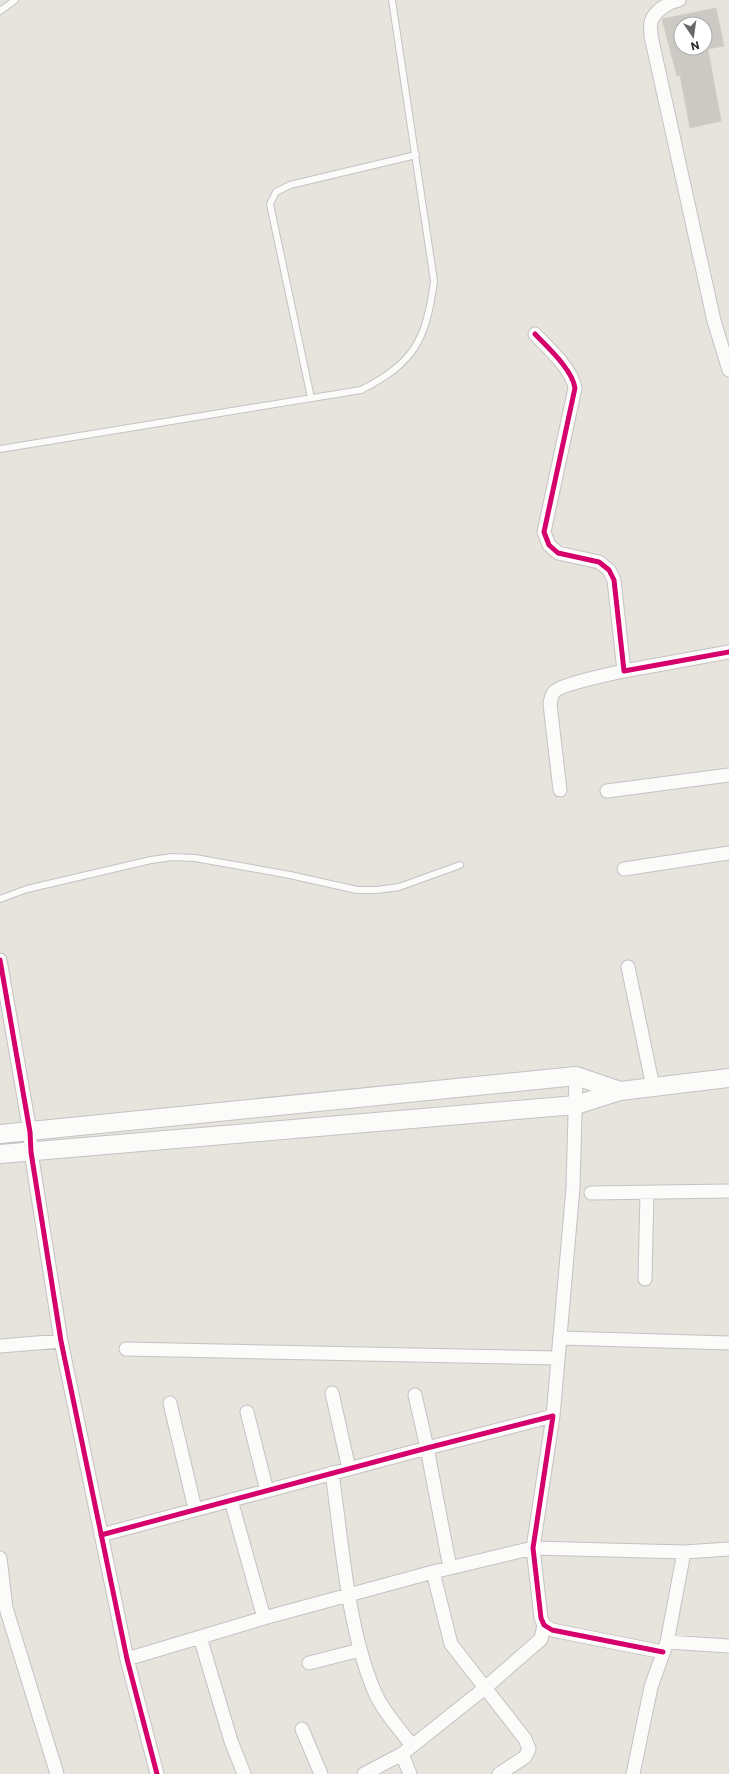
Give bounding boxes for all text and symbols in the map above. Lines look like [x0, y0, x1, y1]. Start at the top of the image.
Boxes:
north arrow [673, 16, 713, 56]
text: N [690, 39, 701, 53]

